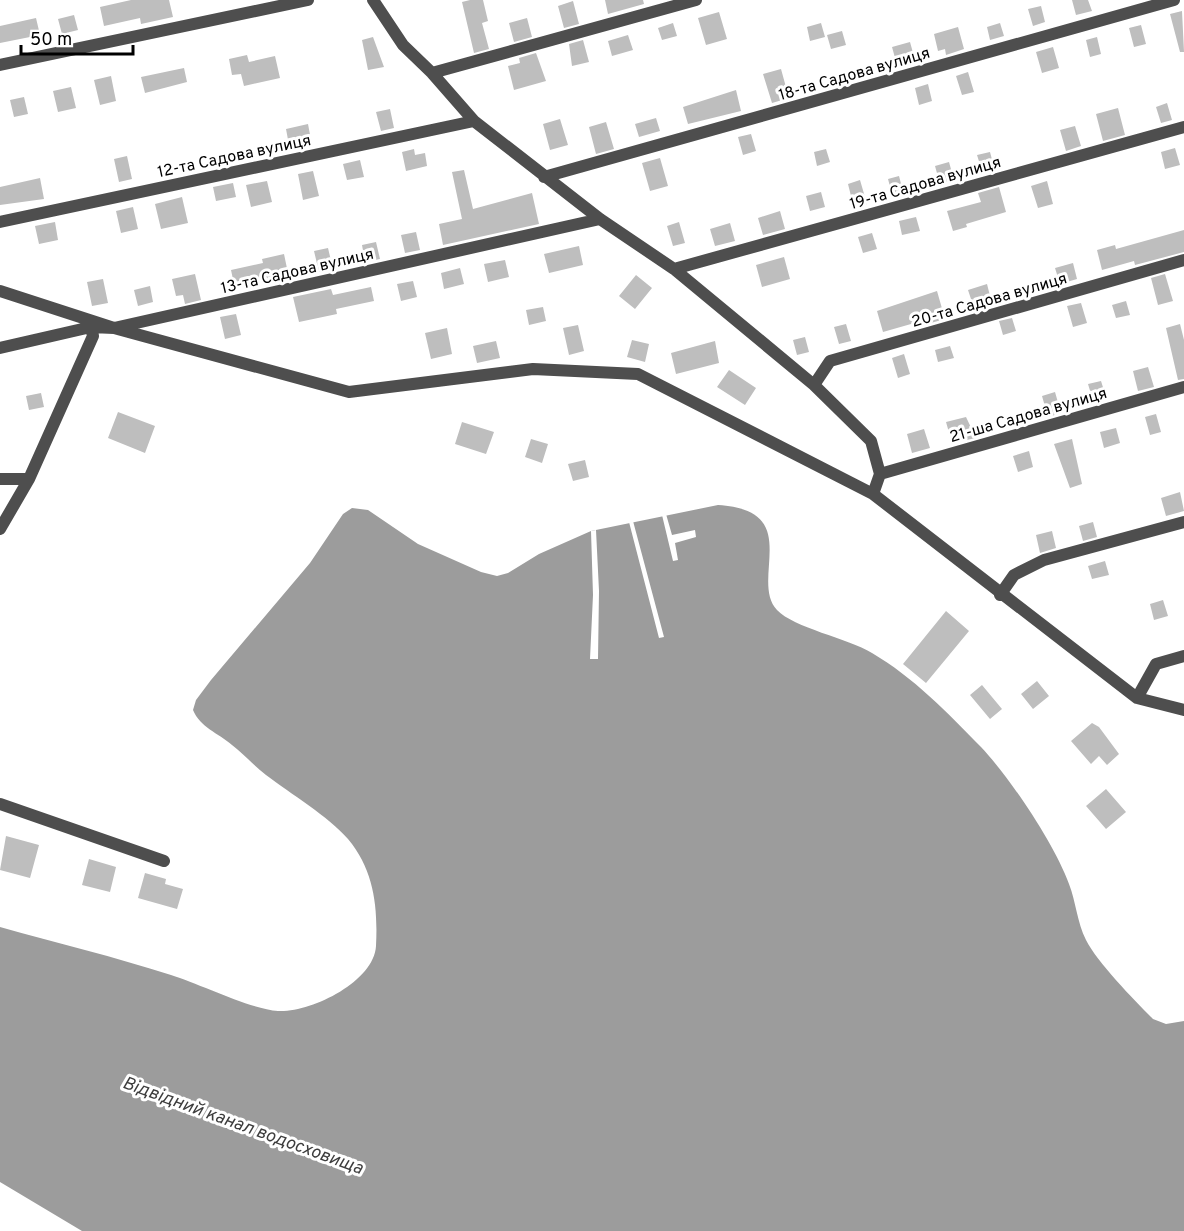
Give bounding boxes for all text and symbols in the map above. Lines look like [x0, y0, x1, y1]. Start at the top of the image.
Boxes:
scale bar [21, 18, 134, 56]
text: 50 m [30, 29, 72, 52]
street label: 18-та Садова вулиця [777, 44, 932, 106]
street label: 12-та Садова вулиця [156, 131, 313, 183]
street label: 19-та Садова вулиця [848, 153, 1003, 215]
street label: 13-та Садова вулиця [219, 245, 376, 299]
street label: 20-та Садова вулиця [910, 269, 1070, 333]
street label: 21-ша Садова вулиця [947, 384, 1110, 448]
water label: Відвідний канал водосховища [119, 1072, 367, 1181]

